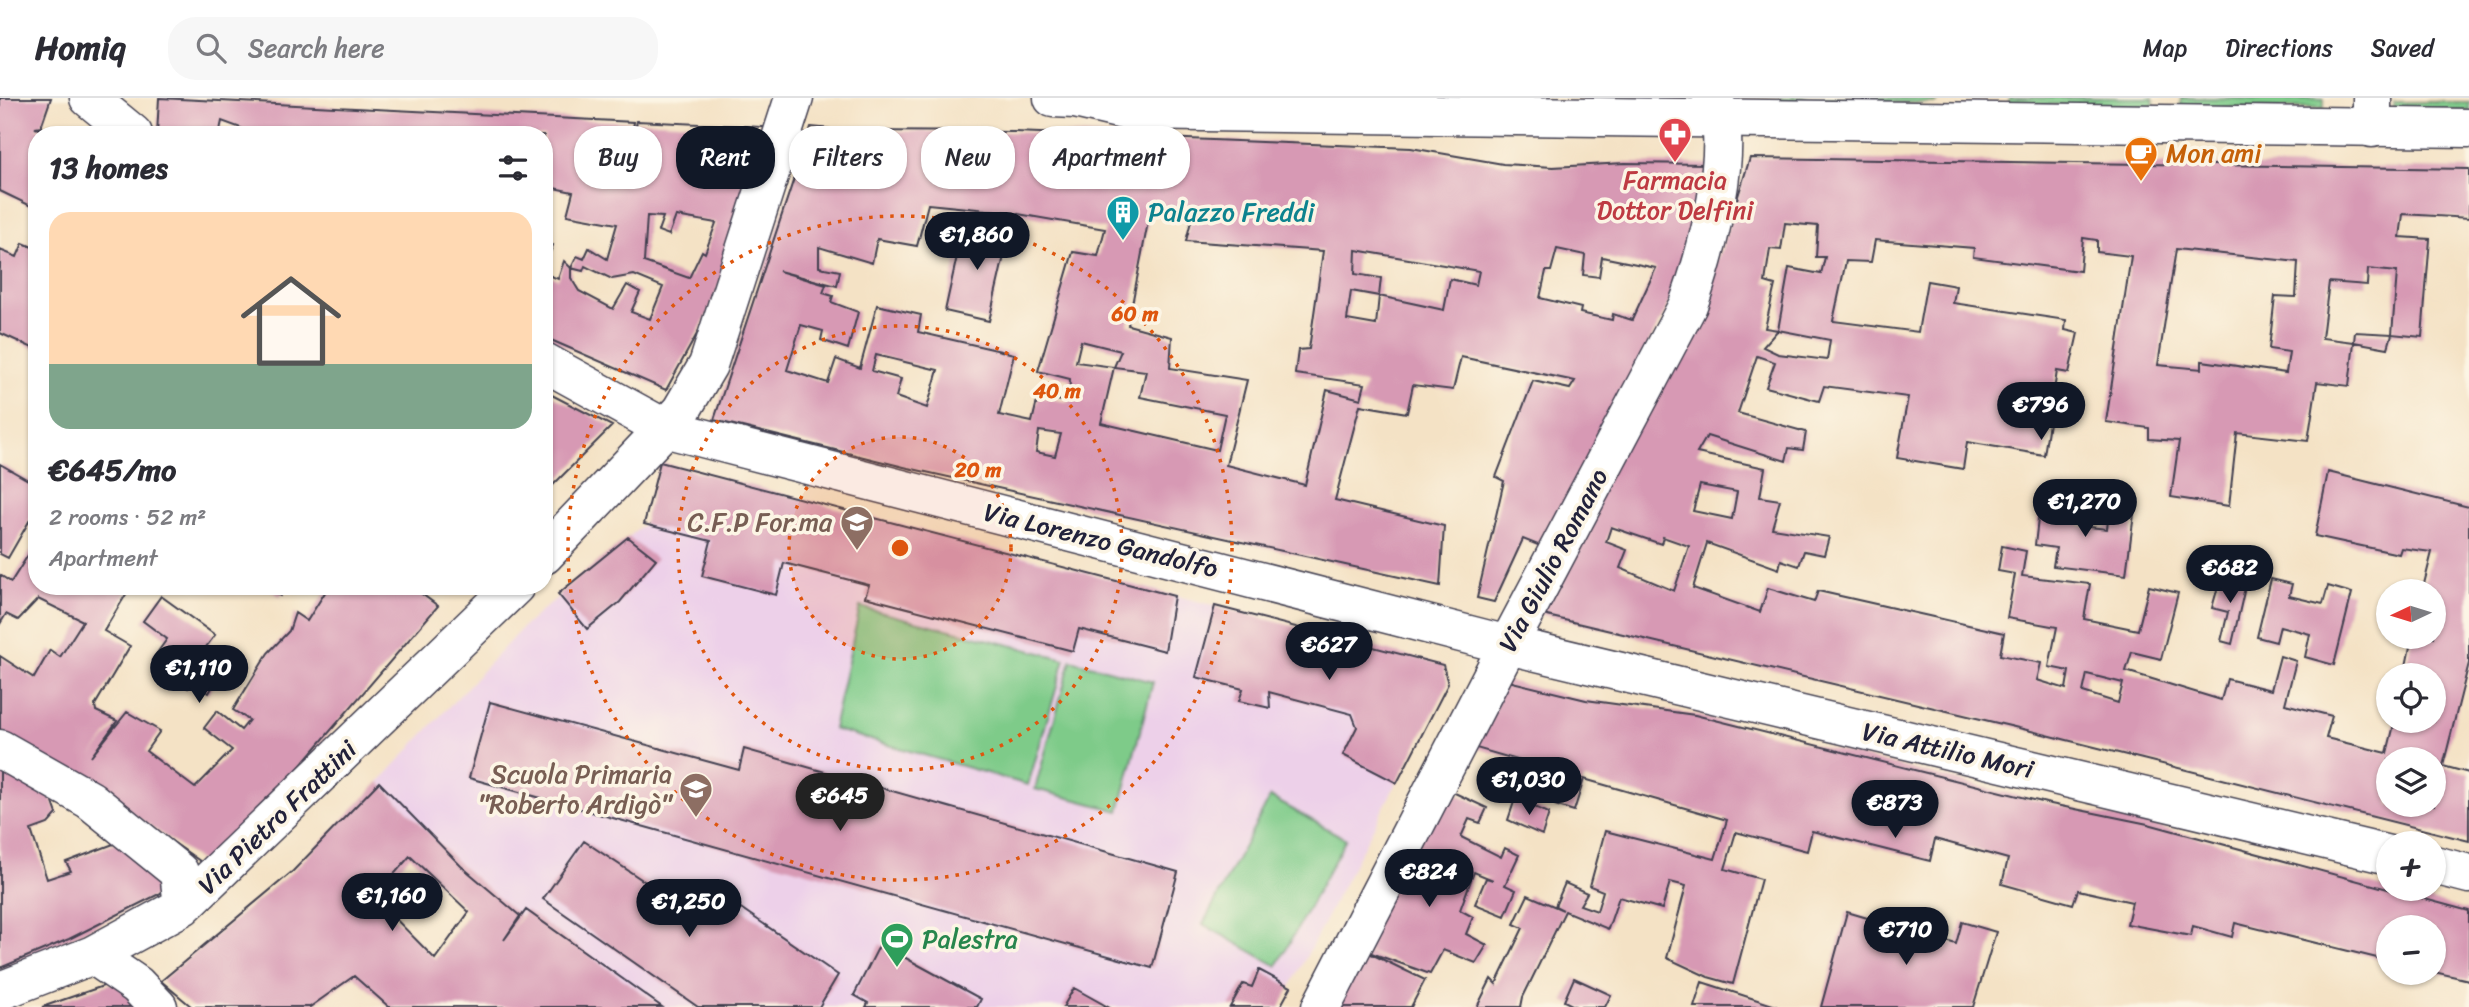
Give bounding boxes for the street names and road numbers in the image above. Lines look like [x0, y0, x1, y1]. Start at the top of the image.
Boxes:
street label: Via Giulio Romano [1485, 459, 1621, 660]
street label: Via Lorenzo Gandolfo [979, 489, 1223, 591]
street label: Via Attilio Mori [1858, 708, 2039, 792]
street label: Via Pietro Frattini [186, 728, 368, 906]

